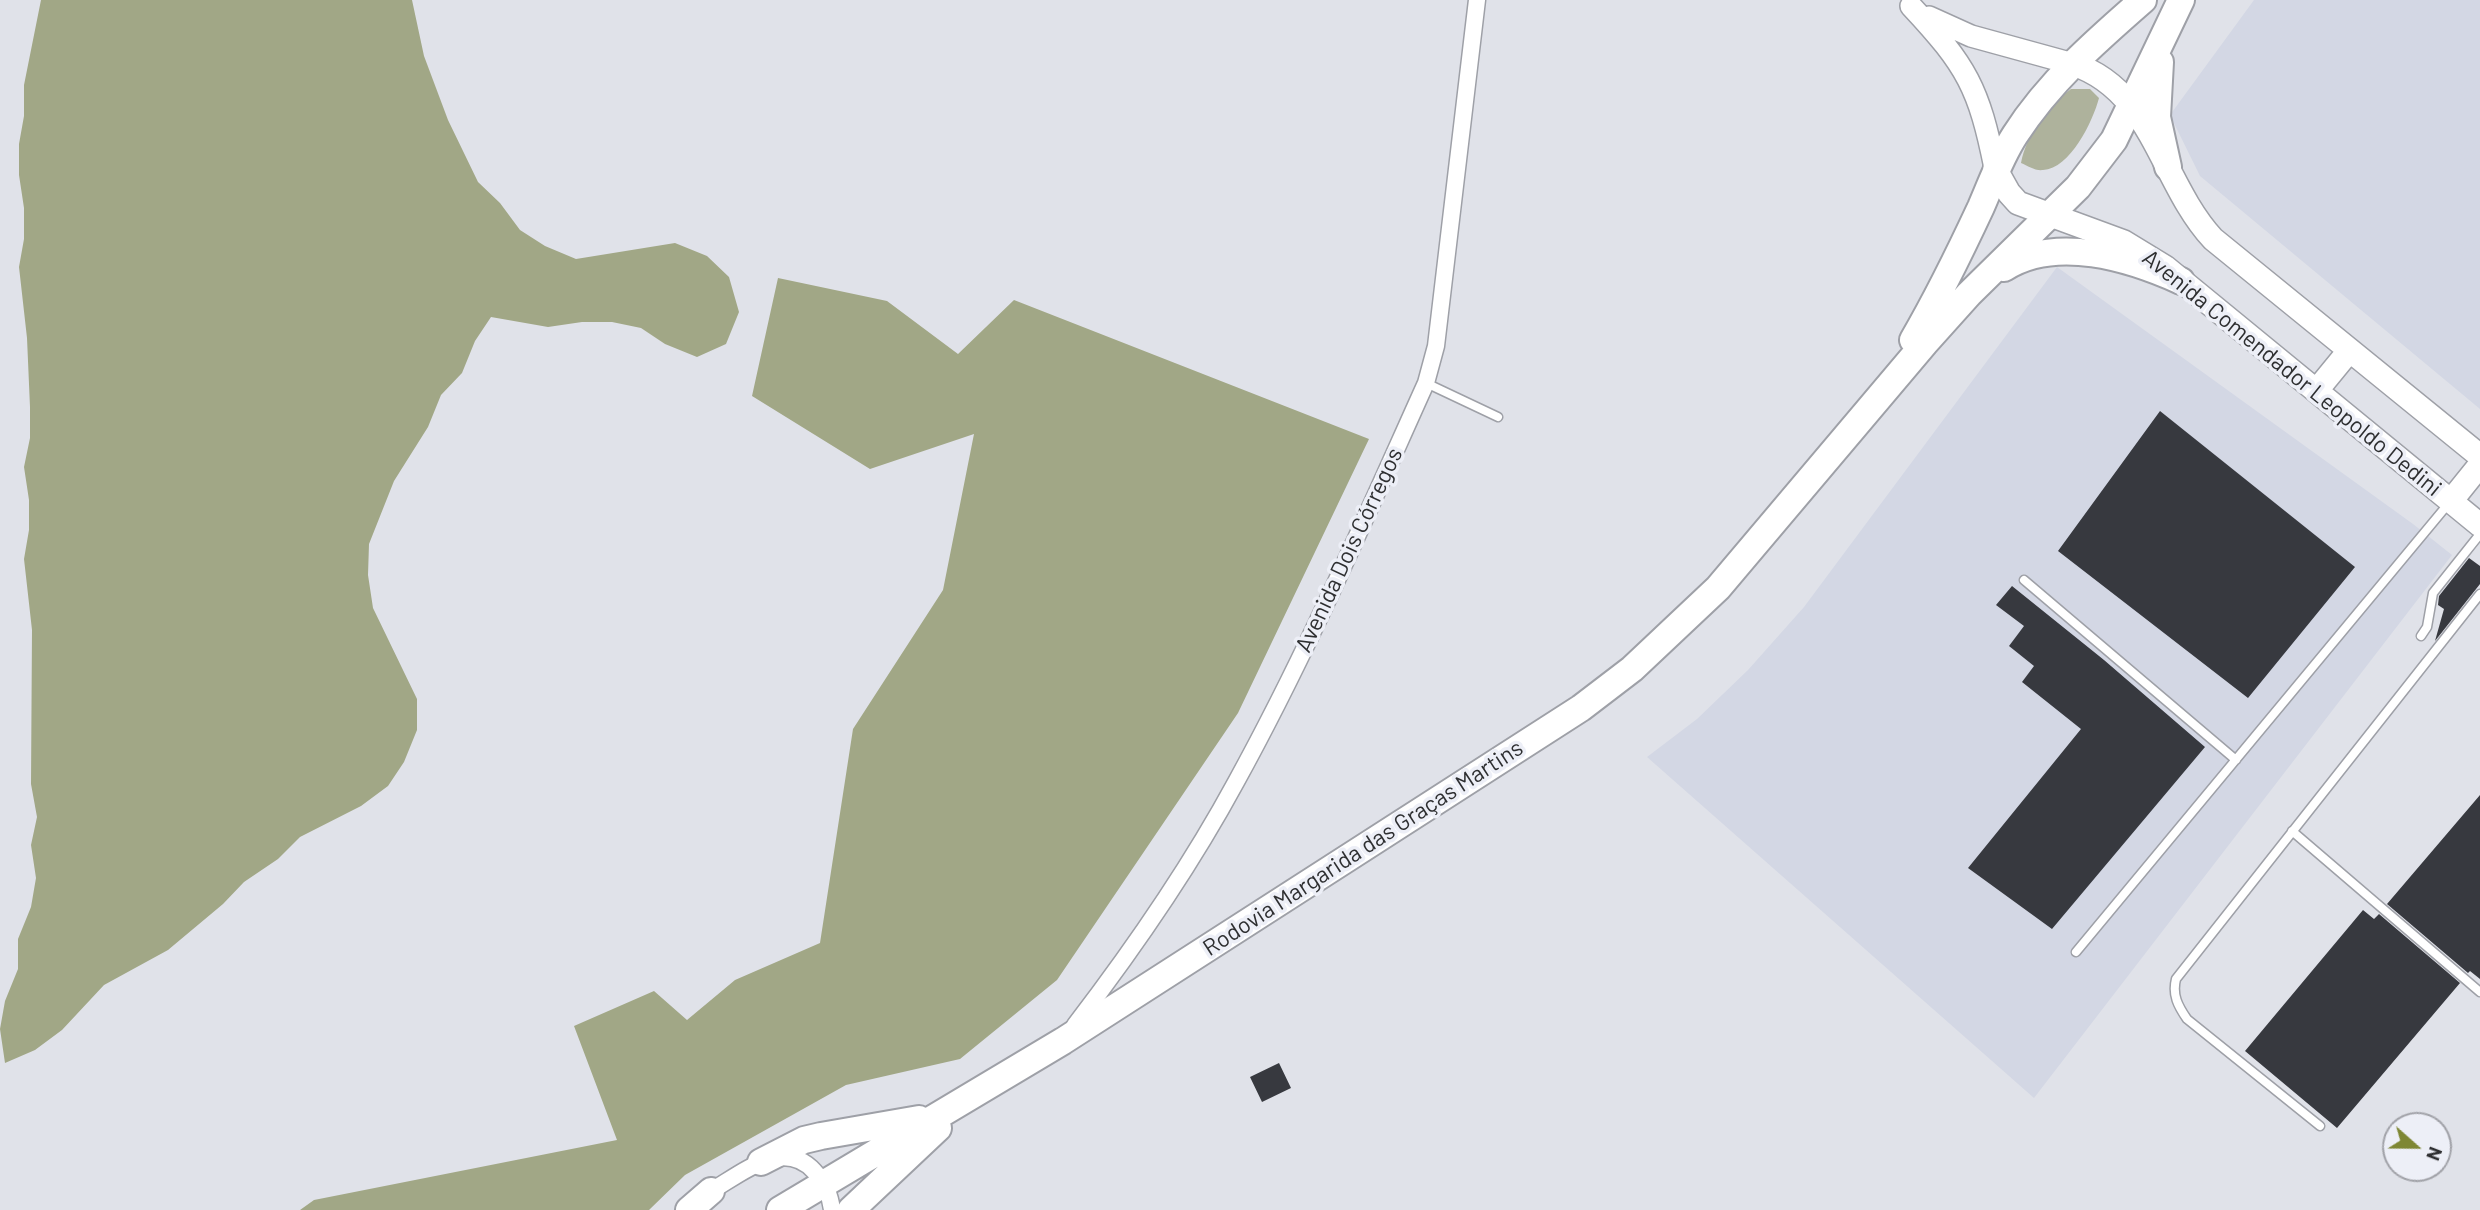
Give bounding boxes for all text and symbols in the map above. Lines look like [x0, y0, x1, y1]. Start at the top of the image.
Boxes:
street label: Avenida Comendador Leopoldo Dedini [2137, 244, 2447, 502]
street label: Avenida Dois Córregos [1289, 443, 1409, 657]
street label: Rodovia Margarida das Graças Martins [1198, 734, 1528, 962]
north arrow [2382, 1112, 2452, 1182]
text: N [2422, 1144, 2448, 1164]

